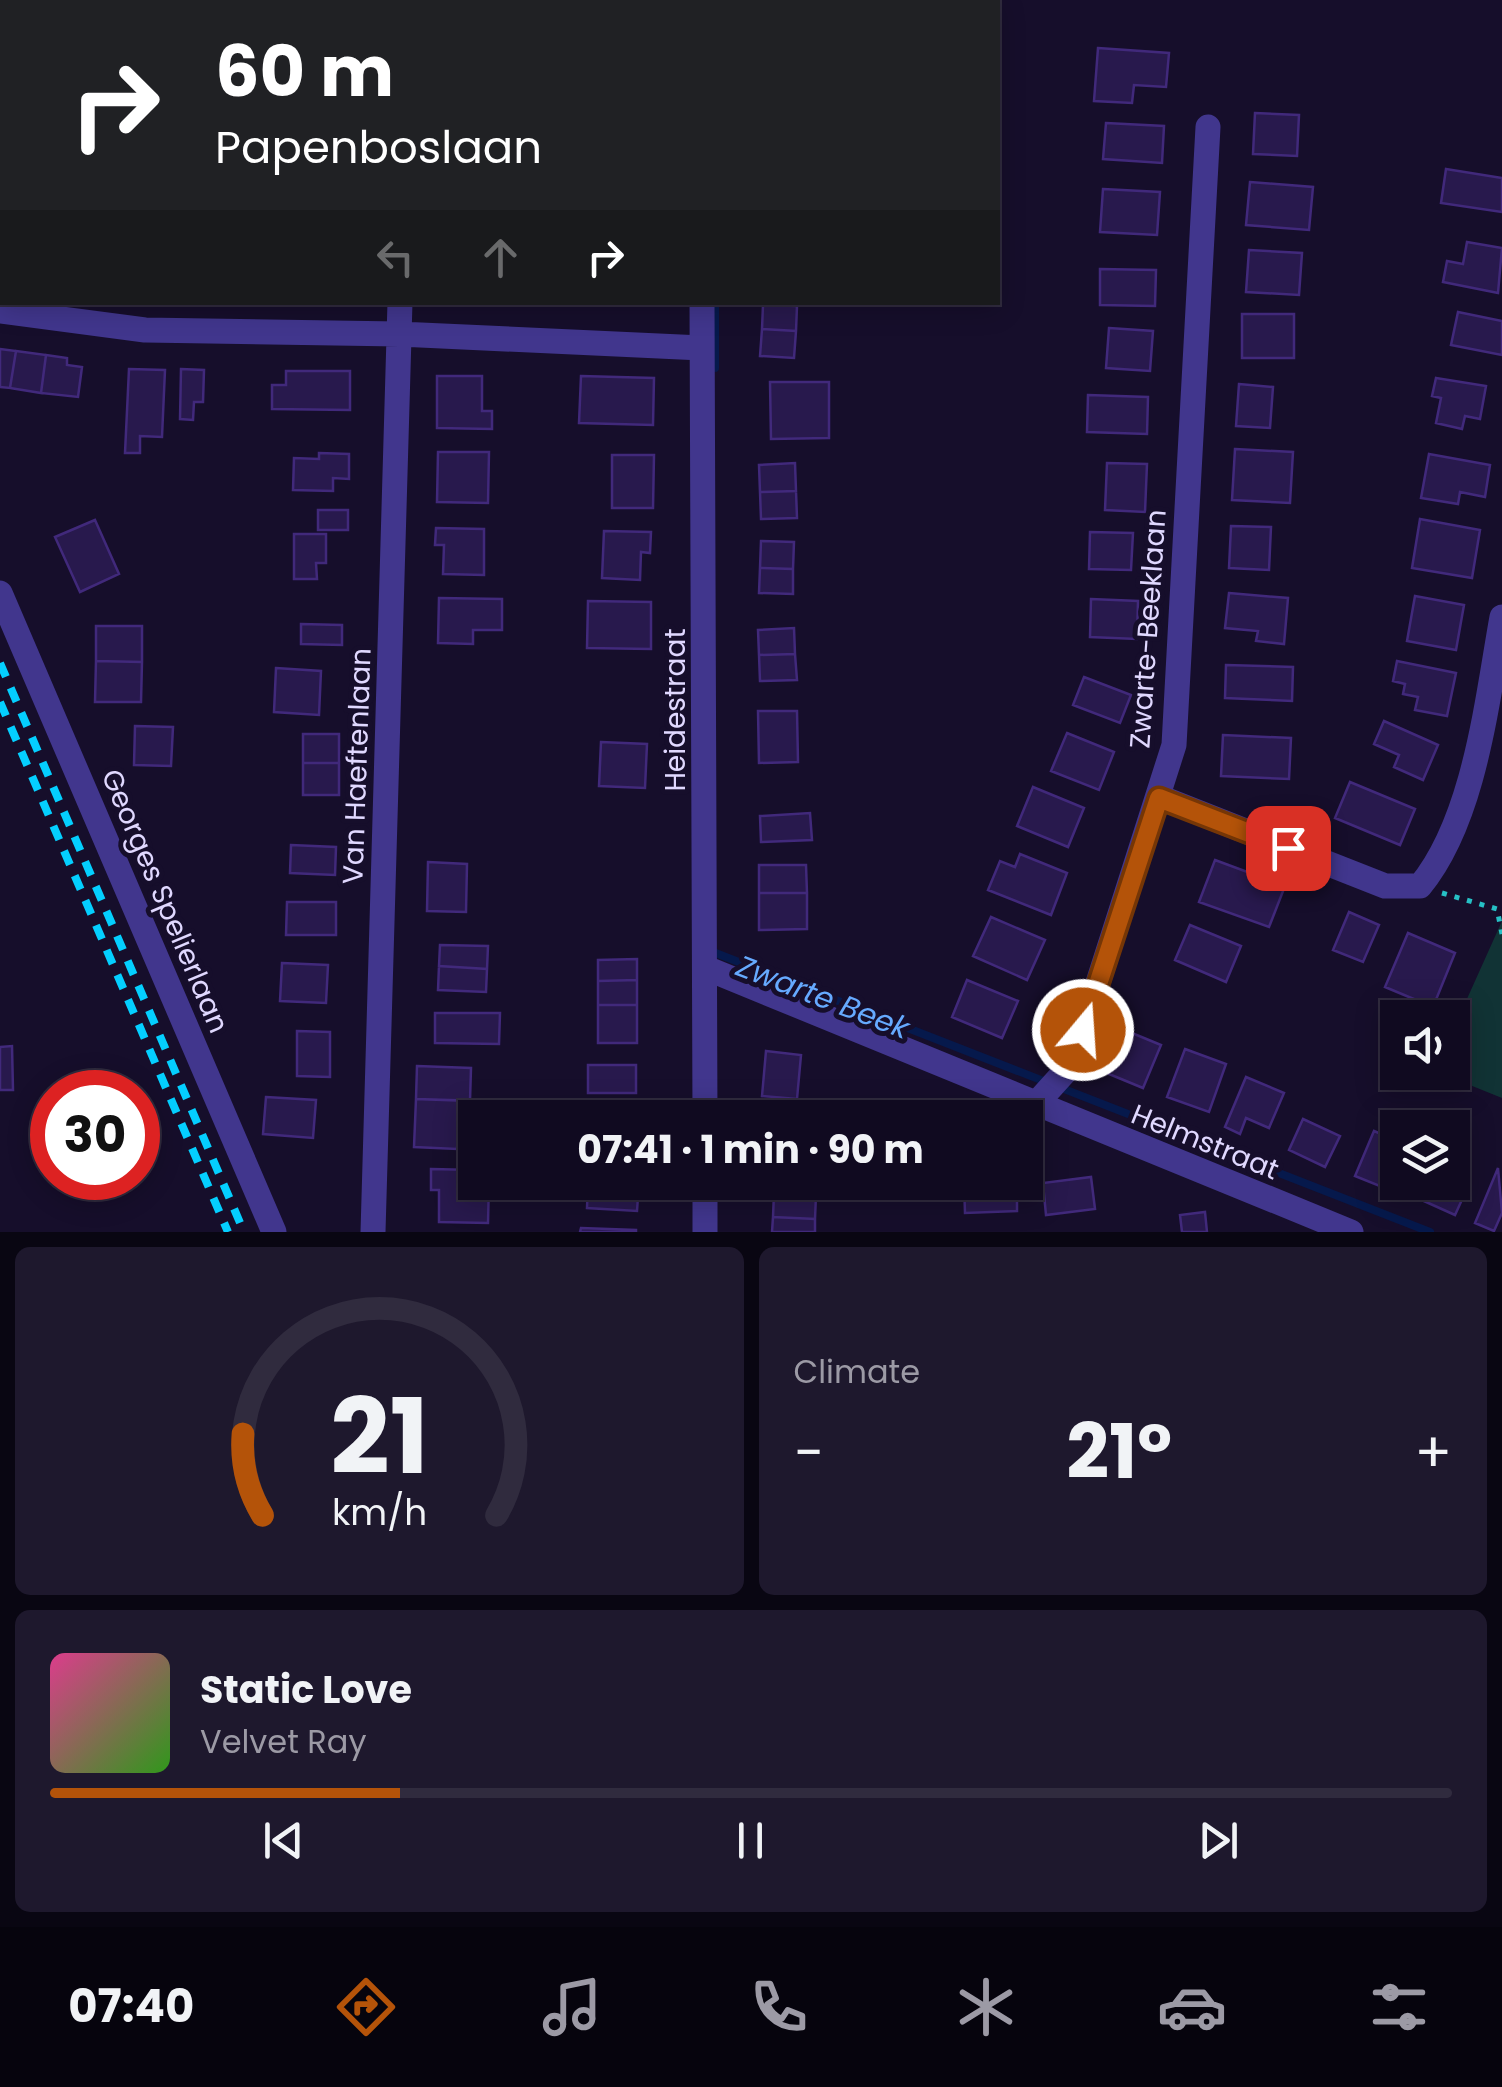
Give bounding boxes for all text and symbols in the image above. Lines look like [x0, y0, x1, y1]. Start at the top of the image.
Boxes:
text: 60 m [215, 22, 394, 121]
icon: right [50, 40, 180, 170]
text: Papenboslaan [215, 116, 542, 179]
icon: left [368, 230, 423, 285]
icon: ahead [473, 230, 528, 285]
icon: right [578, 230, 633, 285]
street label: Zwarte-Beeklaan [1120, 508, 1176, 750]
street label: Heidestraat [656, 628, 695, 792]
street label: Van Haeftenlaan [333, 647, 381, 885]
street label: Georges Spelierlaan [92, 763, 238, 1039]
pin [1246, 806, 1331, 891]
icon: arrive [1261, 821, 1316, 876]
water label: Zwarte Beek [729, 944, 917, 1050]
position arrow [1031, 978, 1135, 1082]
map controls [1380, 1000, 1470, 1200]
button: sound [1380, 1000, 1470, 1090]
speed limit sign: 30 [30, 1070, 160, 1200]
street label: Helmstraat [1125, 1095, 1285, 1189]
button: layers [1380, 1110, 1470, 1200]
text: 07:41 · 1 min · 90 m [577, 1123, 924, 1176]
text: Climate [794, 1349, 920, 1394]
text: 21 [330, 1364, 429, 1509]
text: 21° [1066, 1399, 1172, 1504]
text: − [794, 1414, 824, 1491]
text: + [1414, 1414, 1452, 1491]
text: km/h [332, 1487, 427, 1538]
text: Static Love [200, 1663, 412, 1716]
text: Velvet Ray [200, 1719, 366, 1764]
icon: previous [256, 1813, 311, 1868]
icon: pause [723, 1813, 778, 1868]
icon: next [1191, 1813, 1246, 1868]
icon: directions [331, 1972, 401, 2042]
icon: music [537, 1972, 607, 2042]
icon: phone [744, 1972, 814, 2042]
icon: climate [951, 1972, 1021, 2042]
icon: car [1157, 1972, 1227, 2042]
icon: filters [1364, 1972, 1434, 2042]
text: 07:40 [68, 1975, 194, 2038]

